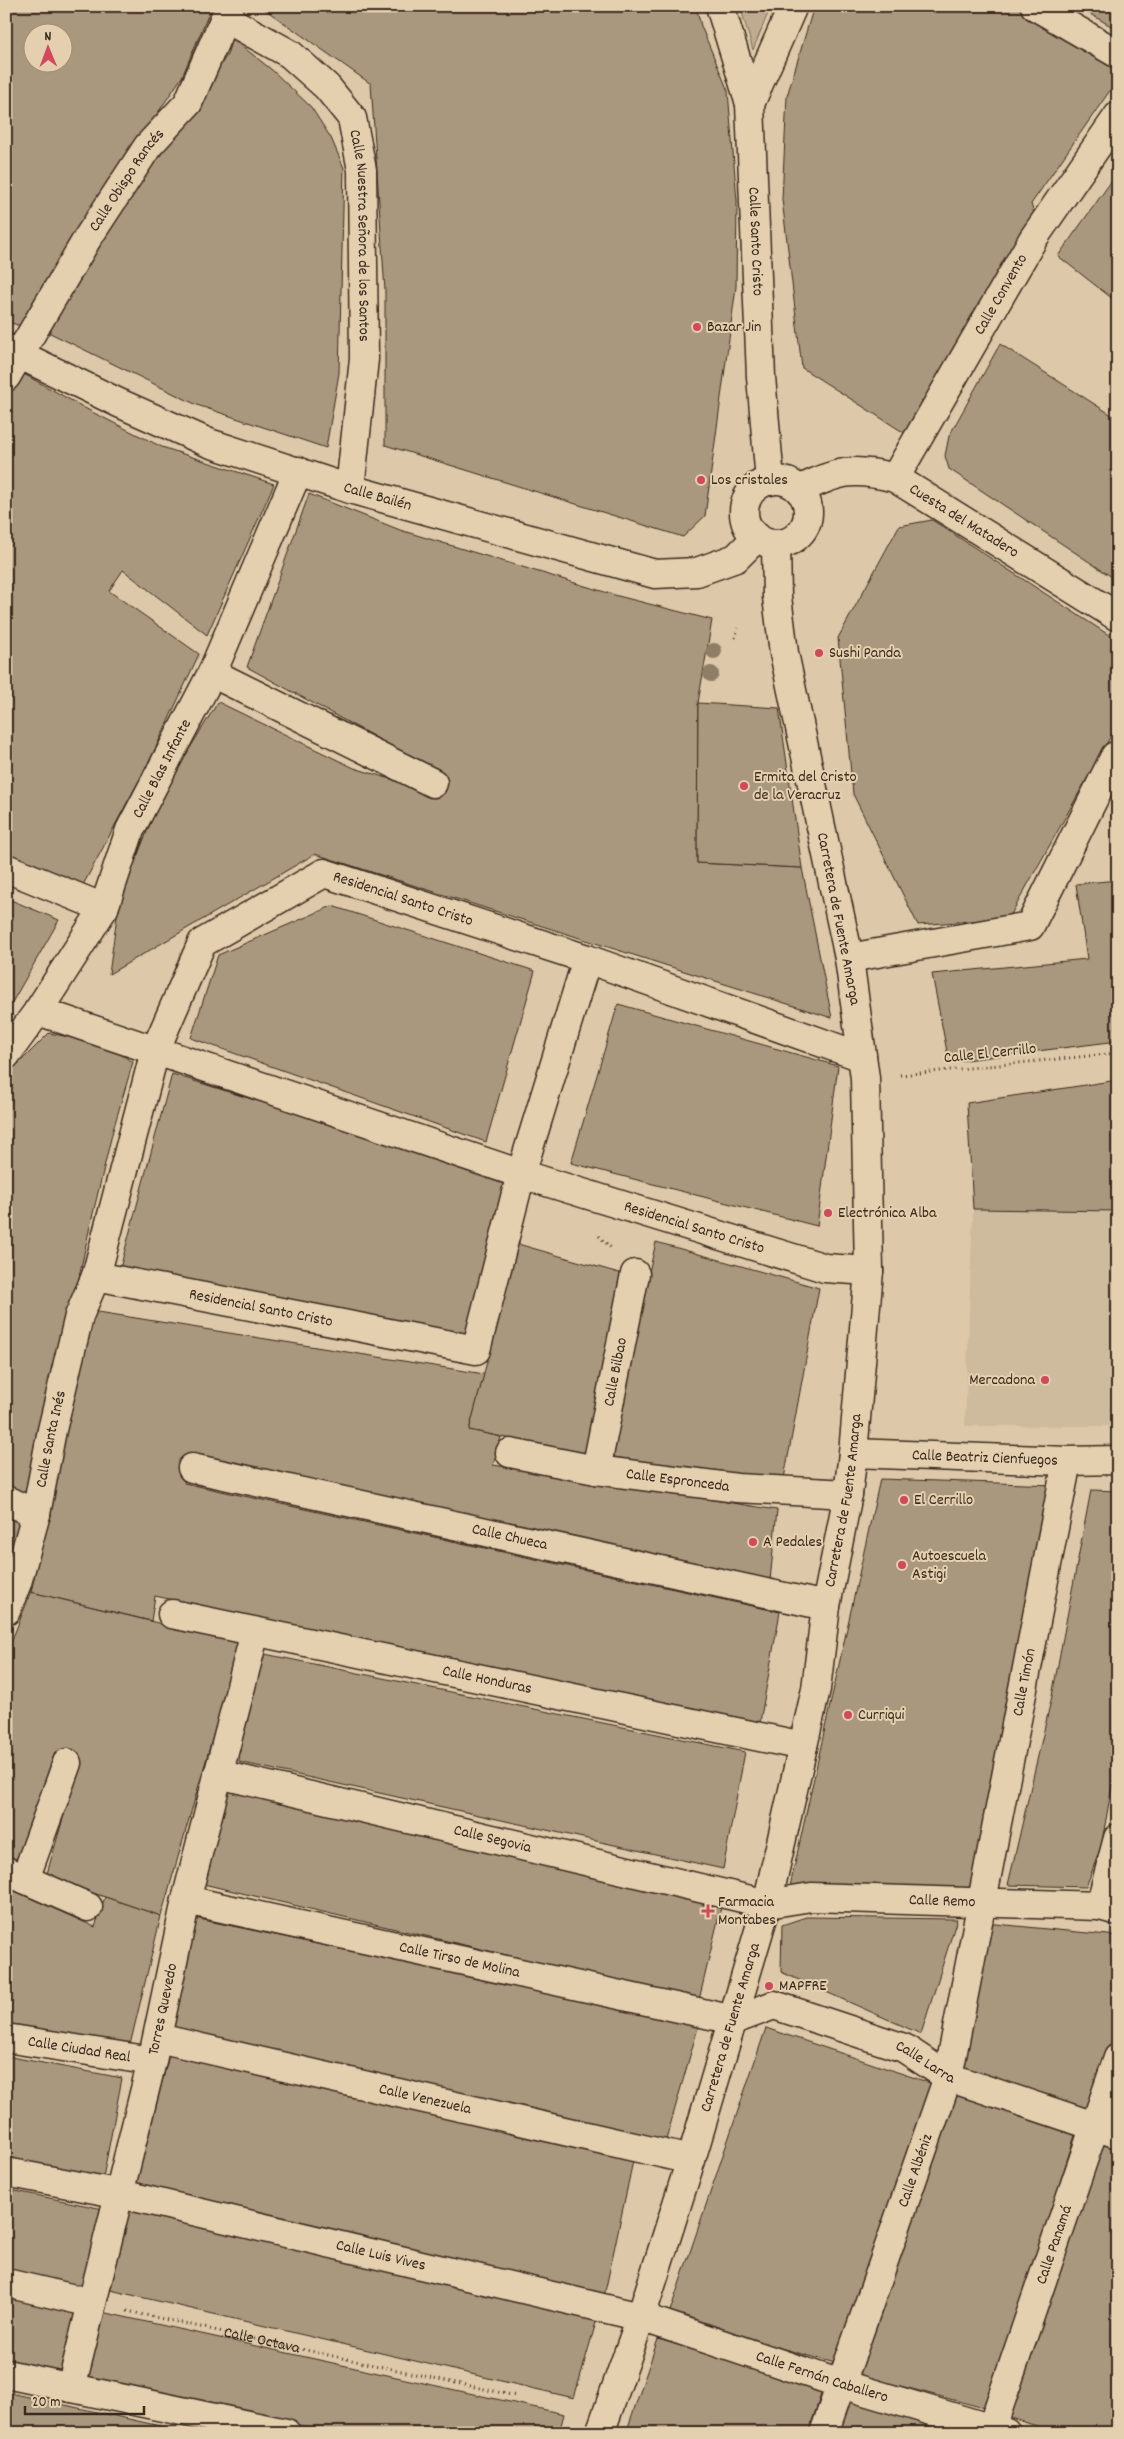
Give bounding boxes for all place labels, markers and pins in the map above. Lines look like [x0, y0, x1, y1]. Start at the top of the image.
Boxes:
place label: Bazar Jin [707, 316, 761, 339]
marker: Bazar Jin [691, 321, 703, 333]
place label: Los cristales [711, 469, 788, 492]
marker: Los cristales [695, 474, 707, 486]
place label: Sushi Panda [829, 642, 901, 665]
marker: Sushi Panda [813, 647, 825, 659]
place label: Ermita del Cristo de la Veracruz [754, 766, 857, 807]
marker: Ermita del Cristo de la Veracruz [738, 780, 750, 792]
place label: Electrónica Alba [838, 1202, 937, 1225]
marker: Electrónica Alba [822, 1207, 834, 1219]
place label: Mercadona [969, 1369, 1035, 1392]
marker: Mercadona [1039, 1374, 1051, 1386]
place label: El Cerrillo [914, 1489, 973, 1512]
marker: El Cerrillo [898, 1494, 910, 1506]
place label: A Pedales [763, 1531, 823, 1554]
marker: A Pedales [747, 1536, 759, 1548]
place label: Autoescuela Astigi [912, 1545, 987, 1586]
marker: Autoescuela Astigi [896, 1559, 908, 1571]
place label: Curriqui [858, 1704, 905, 1727]
marker: Curriqui [842, 1709, 854, 1721]
place label: Farmacia Montabes [718, 1891, 776, 1932]
marker: Farmacia Montabes [702, 1905, 714, 1917]
place label: MAPFRE [779, 1975, 827, 1998]
marker: MAPFRE [763, 1980, 775, 1992]

